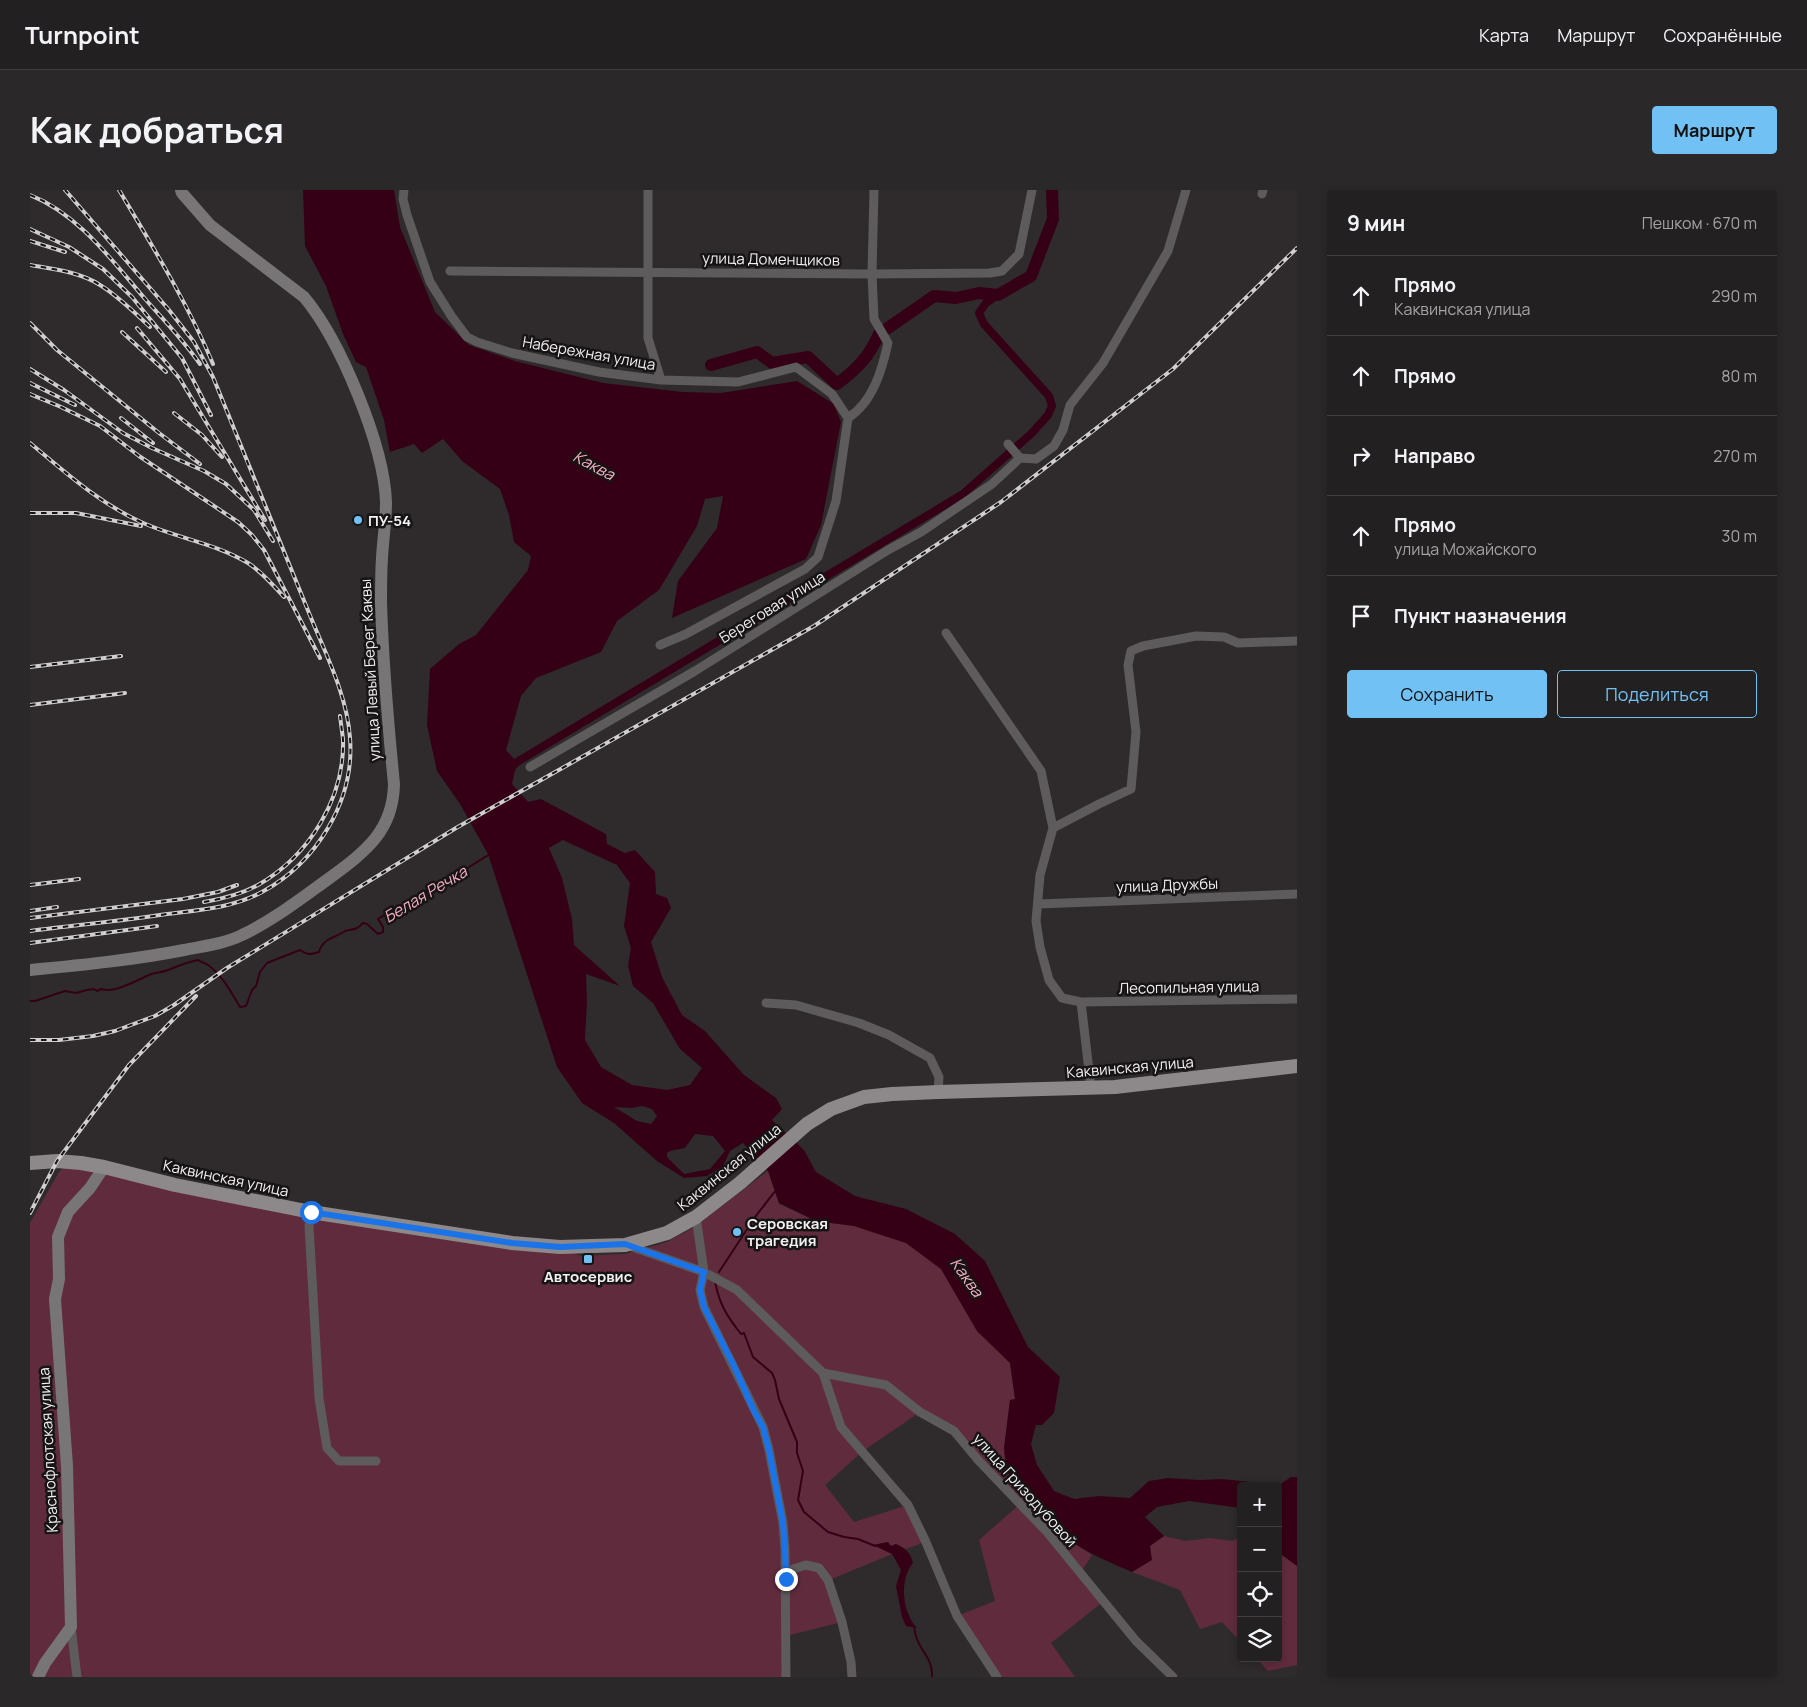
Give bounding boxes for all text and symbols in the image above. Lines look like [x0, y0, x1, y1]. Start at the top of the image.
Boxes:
text: Turnpoint [25, 18, 140, 51]
text: Карта [1479, 23, 1529, 47]
text: Маршрут [1557, 23, 1635, 47]
text: Сохранённые [1663, 23, 1782, 47]
text: Как добраться [30, 106, 284, 154]
button: Маршрут [1652, 106, 1777, 154]
text: 9 мин [1347, 209, 1405, 237]
text: Пешком · 670 m [1642, 212, 1757, 234]
street label: улица Доменщиков [702, 247, 840, 271]
text: Прямо [1394, 272, 1456, 298]
icon: ahead [1347, 282, 1375, 310]
text: 290 m [1711, 285, 1757, 307]
text: Каквинская улица [1394, 298, 1530, 320]
street label: Набережная улица [521, 331, 657, 375]
icon: ahead [1347, 362, 1375, 390]
text: Прямо [1394, 363, 1456, 389]
text: 80 m [1721, 365, 1757, 387]
icon: right [1347, 442, 1375, 470]
text: Направо [1394, 443, 1475, 469]
water label: Каква [570, 445, 619, 486]
text: 270 m [1713, 445, 1757, 467]
place label: ПУ-54 [368, 510, 411, 531]
text: Прямо [1394, 512, 1456, 538]
marker: ПУ-54 [352, 514, 364, 526]
icon: ahead [1347, 522, 1375, 550]
text: 30 m [1722, 525, 1757, 547]
text: улица Можайского [1394, 538, 1537, 560]
street label: Береговая улица [715, 566, 829, 648]
street label: улица Левый Берег Каквы [355, 578, 385, 762]
icon: arrive [1347, 602, 1375, 630]
text: Пункт назначения [1394, 603, 1567, 629]
button: Сохранить [1347, 670, 1547, 718]
button: Поделиться [1557, 670, 1757, 718]
water label: Белая Речка [379, 860, 472, 928]
street label: улица Дружбы [1116, 873, 1218, 897]
street label: Лесопильная улица [1119, 975, 1259, 999]
street label: Каквинская улица [1065, 1051, 1195, 1083]
street label: Каквинская улица [673, 1119, 785, 1215]
street label: Каквинская улица [161, 1154, 291, 1202]
route start [300, 1201, 323, 1224]
place label: Серовская трагедия [747, 1213, 828, 1251]
marker: Серовская трагедия [731, 1226, 743, 1238]
marker: Автосервис [582, 1253, 594, 1265]
water label: Каква [945, 1253, 989, 1302]
place label: Автосервис [544, 1266, 633, 1287]
street label: Краснофлотская улица [33, 1367, 63, 1533]
street label: улица Гризодубовой [968, 1429, 1082, 1551]
map controls [1237, 1482, 1282, 1662]
button: + [1237, 1482, 1282, 1527]
button: − [1237, 1527, 1282, 1572]
route end [775, 1568, 798, 1591]
button: locate [1237, 1572, 1282, 1617]
button: layers [1237, 1617, 1282, 1662]

